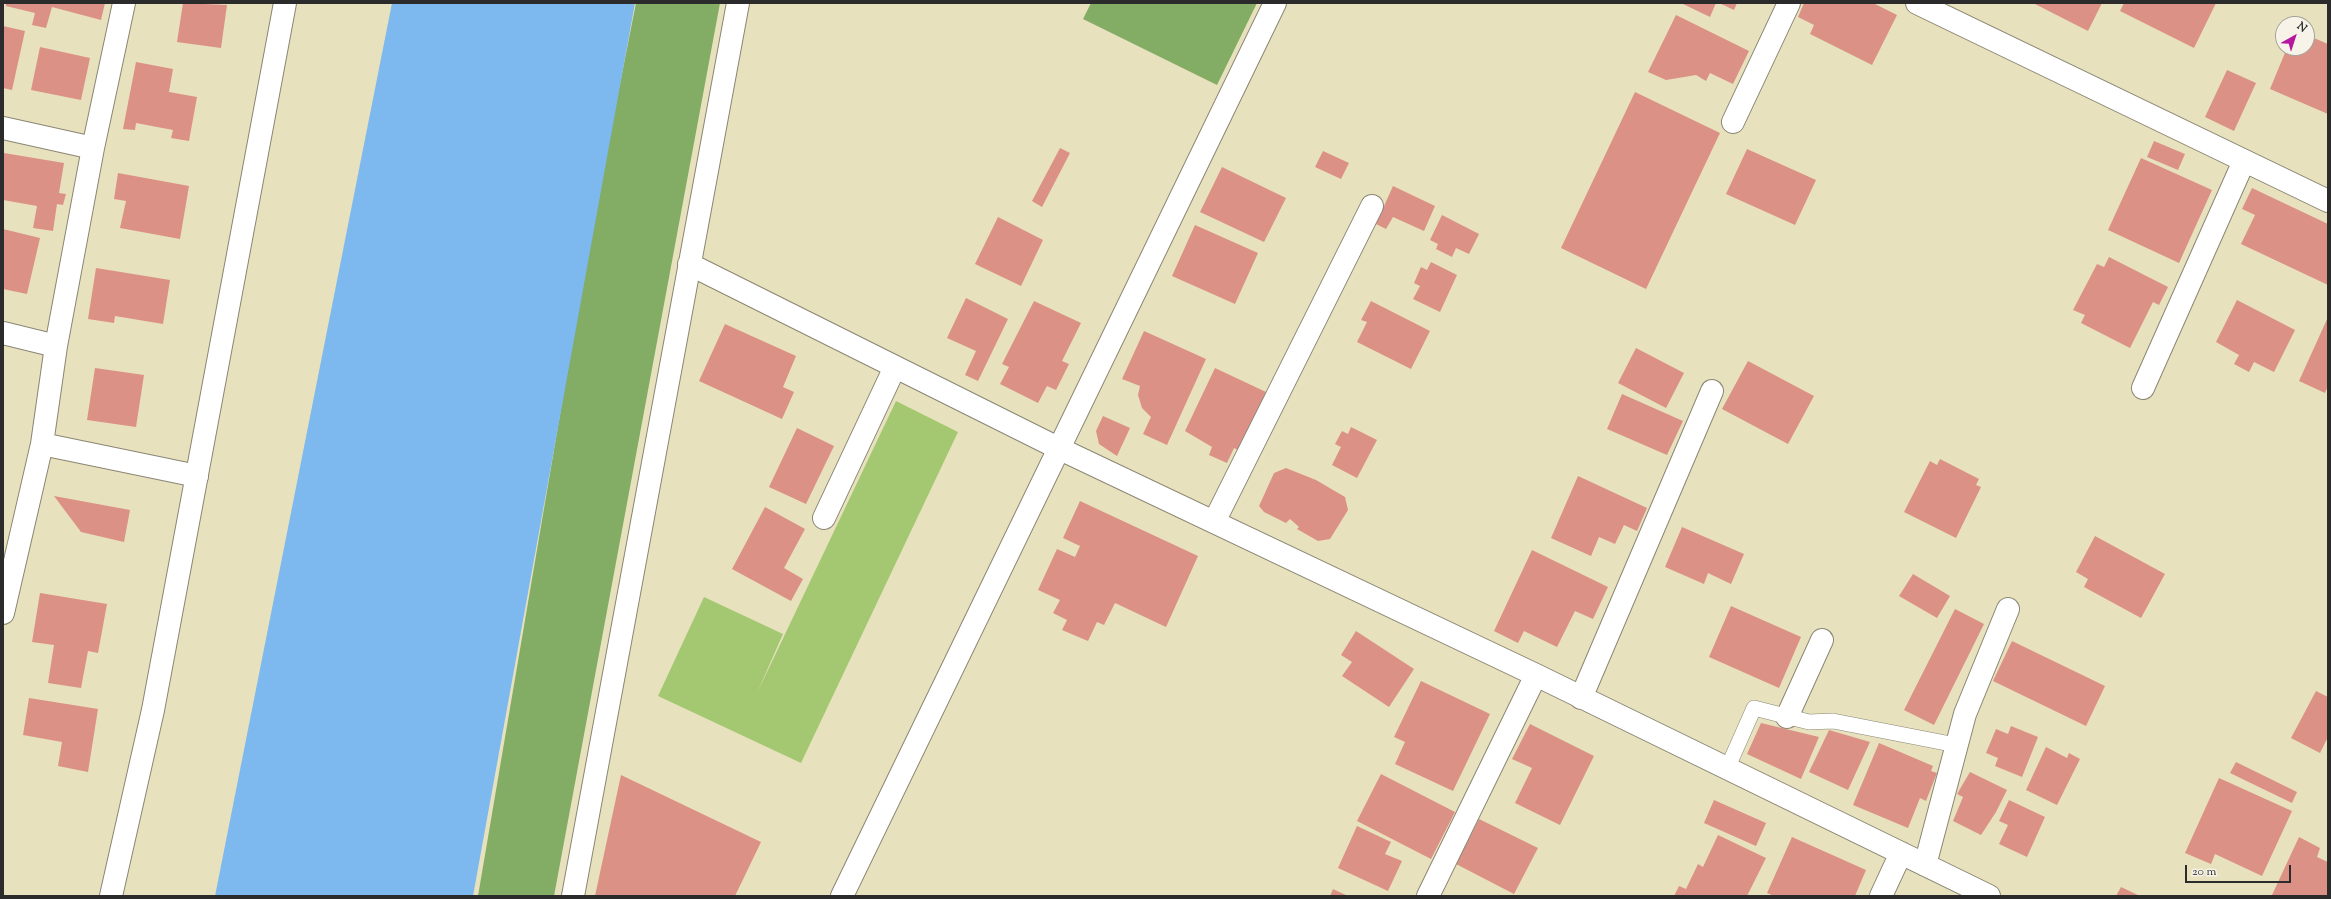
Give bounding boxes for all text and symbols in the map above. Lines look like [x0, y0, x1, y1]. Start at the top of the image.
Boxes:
north arrow [2275, 16, 2315, 56]
text: N [2293, 18, 2310, 36]
scale bar [2187, 857, 2293, 883]
text: 20 m [2192, 863, 2216, 881]

